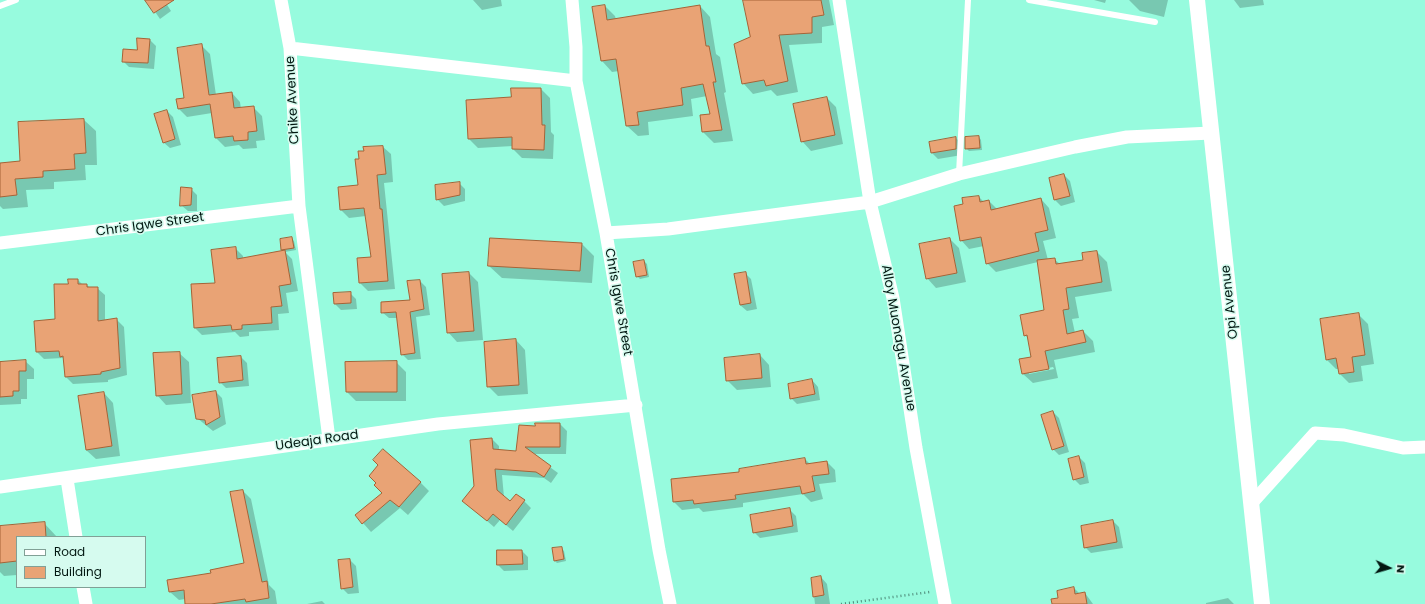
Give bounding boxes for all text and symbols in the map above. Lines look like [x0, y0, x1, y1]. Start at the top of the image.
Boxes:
street label: Chike Avenue [283, 55, 303, 145]
street label: Chris Igwe Street [95, 210, 205, 240]
street label: Chris Igwe Street [601, 247, 635, 357]
street label: Alloy Muonagu Avenue [877, 263, 919, 413]
street label: Opi Avenue [1218, 264, 1242, 340]
street label: Udeaja Road [274, 427, 360, 455]
legend [16, 536, 146, 588]
text: Road [54, 543, 85, 560]
north arrow [1369, 548, 1409, 588]
text: Building [54, 563, 102, 580]
text: N [1393, 564, 1409, 574]

